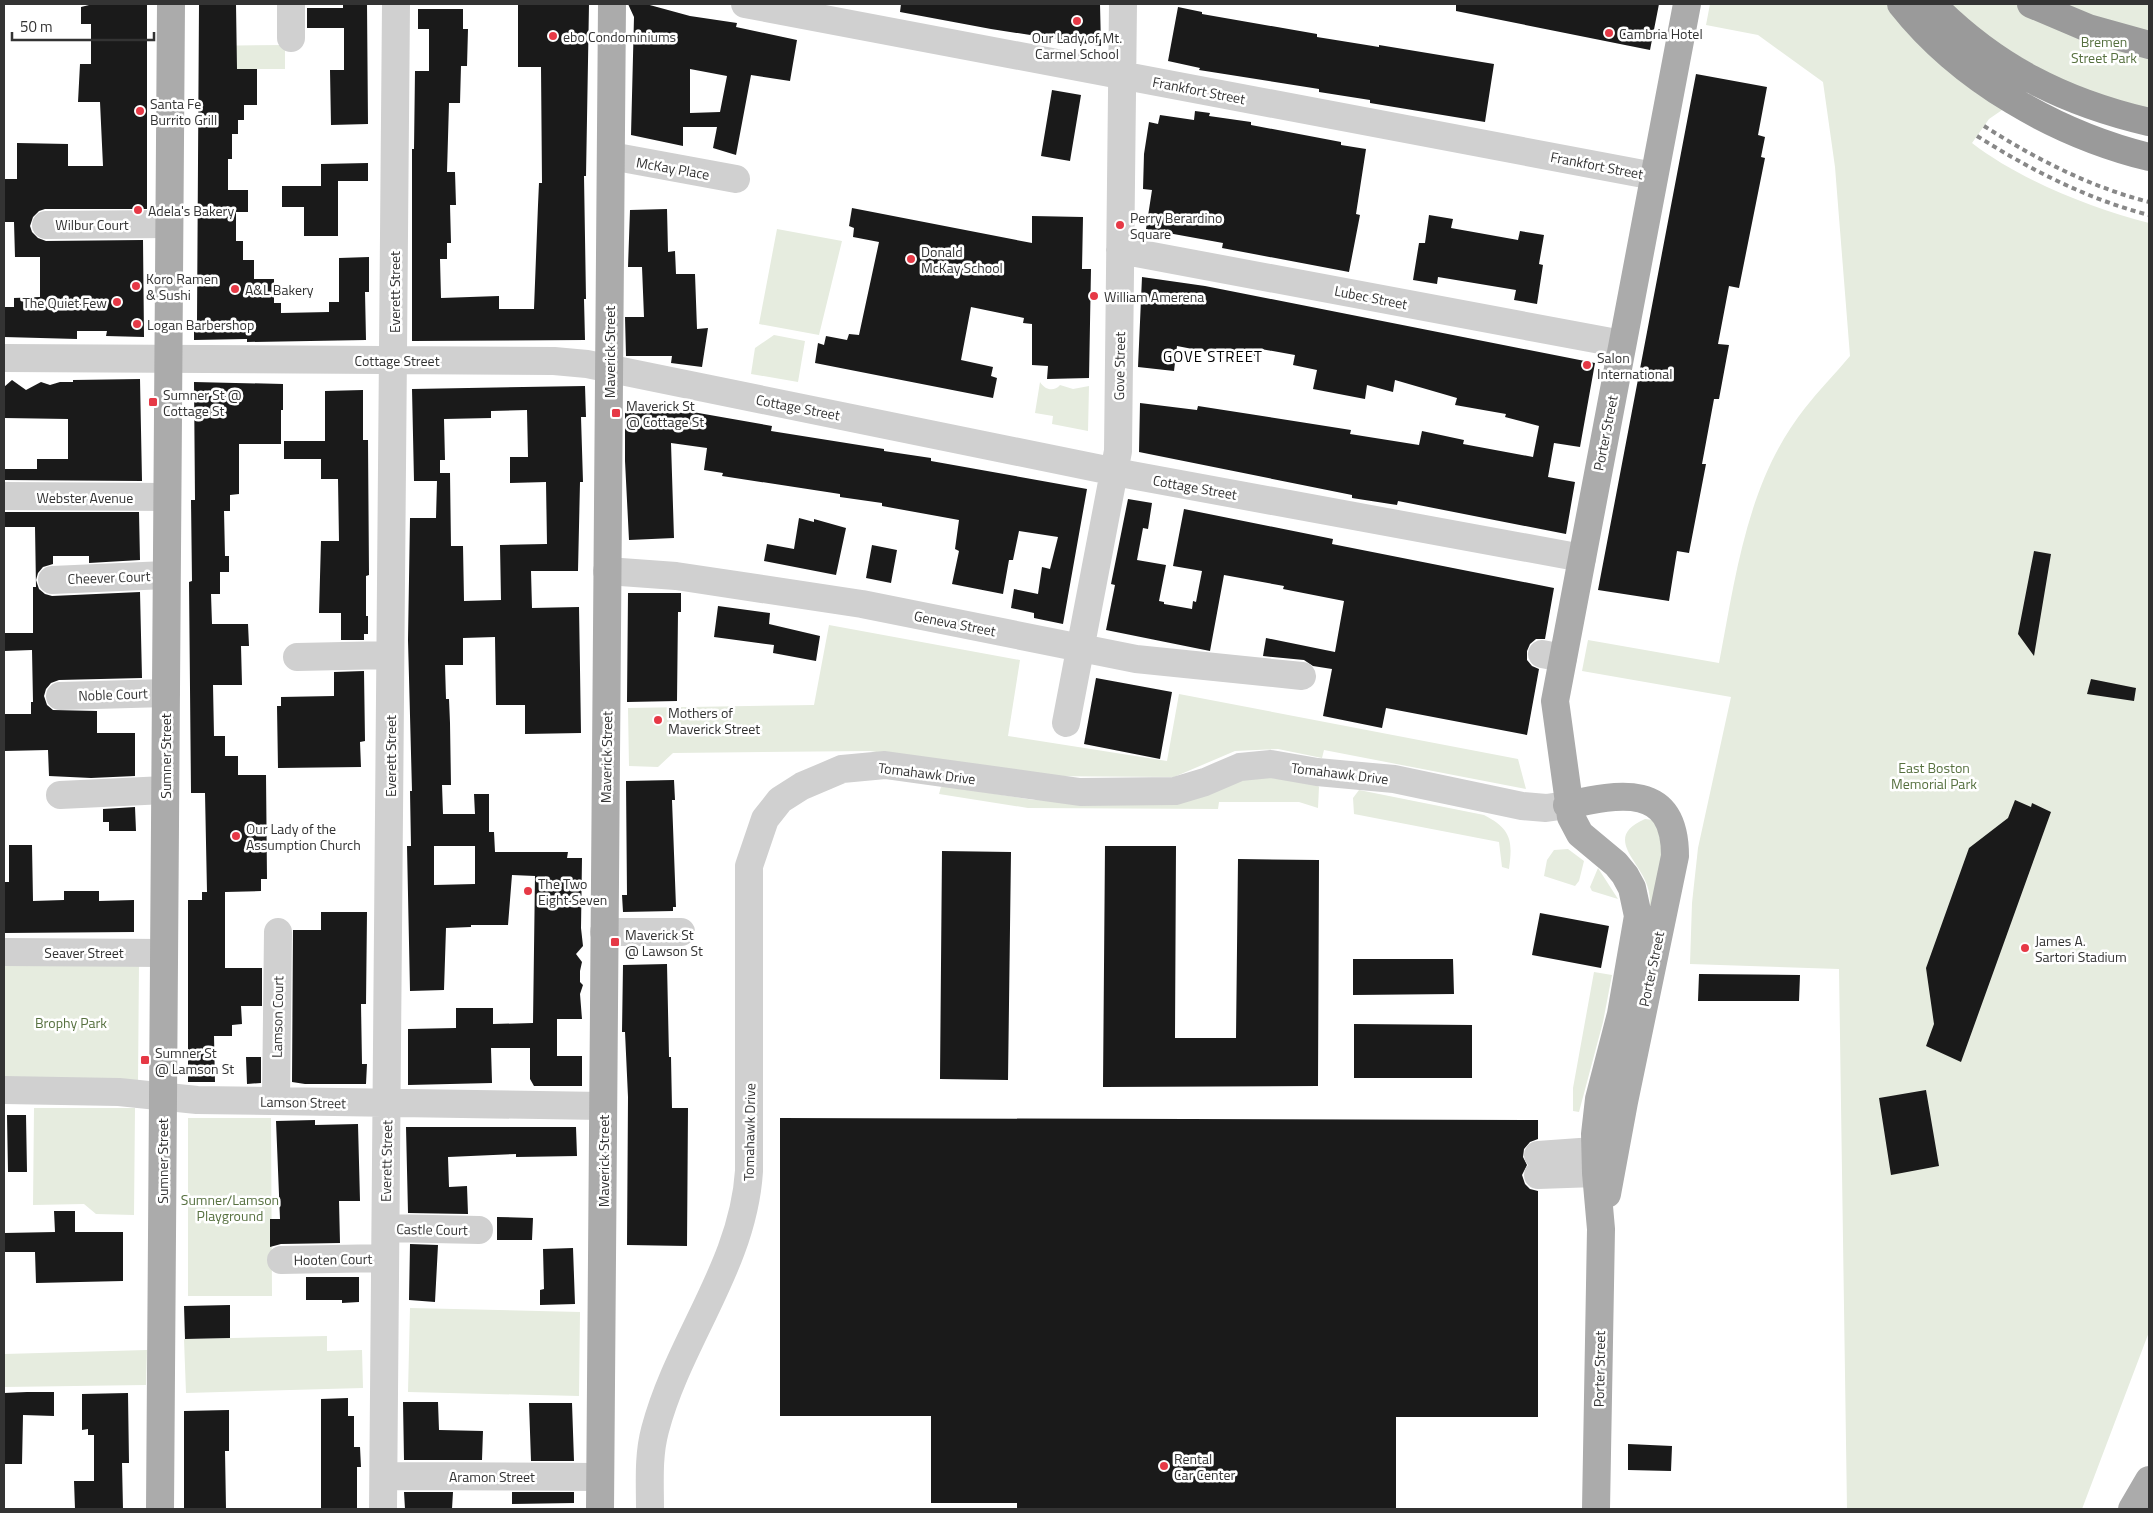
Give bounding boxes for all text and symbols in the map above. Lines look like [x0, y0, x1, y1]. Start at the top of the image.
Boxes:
scale bar [12, 10, 155, 42]
text: 50 m [20, 15, 53, 38]
marker: Our Lady of Mt. Carmel School [1071, 15, 1083, 27]
place label: Cambria Hotel [1619, 23, 1703, 44]
place label: ebo Condominiums [563, 26, 676, 47]
place label: Our Lady of Mt. Carmel School [1032, 27, 1122, 64]
marker: Cambria Hotel [1603, 27, 1615, 39]
marker: ebo Condominiums [547, 30, 559, 42]
park label: Bremen Street Park [2071, 31, 2137, 68]
street label: Frankfort Street [1151, 71, 1247, 109]
place label: Santa Fe Burrito Grill [150, 93, 217, 130]
marker: Santa Fe Burrito Grill [134, 105, 146, 117]
street label: Frankfort Street [1549, 146, 1645, 184]
street label: McKay Place [635, 151, 711, 185]
place label: Adela's Bakery [148, 200, 234, 221]
marker: Adela's Bakery [132, 204, 144, 216]
place label: Perry Berardino Square [1130, 207, 1222, 244]
street label: Wilbur Court [55, 214, 129, 235]
marker: Perry Berardino Square [1114, 219, 1126, 231]
place label: Donald McKay School [921, 241, 1003, 278]
street label: Everett Street [384, 251, 405, 333]
marker: Donald McKay School [905, 253, 917, 265]
place label: Koro Ramen & Sushi [146, 268, 218, 305]
place label: A&L Bakery [245, 279, 314, 300]
marker: Koro Ramen & Sushi [130, 280, 142, 292]
street label: Lubec Street [1333, 280, 1409, 314]
marker: A&L Bakery [229, 283, 241, 295]
place label: William Amerena [1104, 286, 1204, 307]
marker: William Amerena [1088, 290, 1100, 302]
place label: The Quiet Few [22, 292, 107, 313]
marker: The Quiet Few [111, 296, 123, 308]
street label: Maverick Street [599, 306, 620, 398]
place label: Logan Barbershop [147, 314, 254, 335]
marker: Logan Barbershop [131, 318, 143, 330]
street label: Gove Street [1108, 331, 1130, 401]
district label: GOVE STREET [1163, 345, 1263, 368]
place label: Salon International [1597, 347, 1672, 384]
street label: Cottage Street [354, 350, 440, 371]
marker: Salon International [1581, 359, 1593, 371]
place label: Sumner St @ Cottage St [163, 384, 242, 421]
street label: Cottage Street [754, 389, 842, 425]
street label: Porter Street [1587, 393, 1623, 473]
place label: Maverick St @ Cottage St [626, 395, 704, 432]
marker: Sumner St @ Cottage St [147, 396, 159, 408]
marker: Maverick St @ Cottage St [610, 407, 622, 419]
street label: Cottage Street [1151, 469, 1239, 505]
street label: Webster Avenue [37, 487, 133, 508]
street label: Cheever Court [67, 565, 151, 589]
street label: Geneva Street [912, 605, 998, 641]
street label: Noble Court [78, 682, 148, 706]
place label: Mothers of Maverick Street [668, 702, 760, 739]
street label: Maverick Street [595, 711, 617, 803]
street label: Sumner Street [155, 713, 176, 799]
marker: Mothers of Maverick Street [652, 714, 664, 726]
street label: Everett Street [380, 715, 401, 797]
street label: Tomahawk Drive [877, 757, 977, 789]
street label: Tomahawk Drive [1290, 757, 1390, 789]
park label: East Boston Memorial Park [1891, 757, 1977, 794]
place label: Our Lady of the Assumption Church [246, 818, 361, 855]
marker: Our Lady of the Assumption Church [230, 830, 242, 842]
place label: The Two Eight Seven [538, 873, 607, 910]
marker: The Two Eight Seven [522, 885, 534, 897]
place label: Maverick St @ Lawson St [625, 924, 703, 961]
street label: Porter Street [1633, 929, 1669, 1009]
place label: James A. Sartori Stadium [2035, 930, 2127, 967]
marker: Maverick St @ Lawson St [609, 936, 621, 948]
street label: Seaver Street [44, 942, 124, 963]
marker: James A. Sartori Stadium [2019, 942, 2031, 954]
street label: Lamson Court [266, 976, 288, 1058]
park label: Brophy Park [35, 1012, 107, 1033]
place label: Sumner St @ Lamson St [155, 1042, 234, 1079]
marker: Sumner St @ Lamson St [139, 1054, 151, 1066]
street label: Tomahawk Drive [738, 1083, 760, 1181]
street label: Lamson Street [260, 1091, 346, 1113]
street label: Maverick Street [593, 1115, 614, 1207]
street label: Sumner Street [152, 1118, 173, 1204]
street label: Everett Street [375, 1120, 397, 1202]
park label: Sumner/Lamson Playground [181, 1189, 279, 1226]
street label: Castle Court [396, 1218, 468, 1240]
street label: Hooten Court [293, 1248, 373, 1270]
street label: Porter Street [1588, 1330, 1610, 1407]
place label: Rental Car Center [1174, 1448, 1236, 1485]
marker: Rental Car Center [1158, 1460, 1170, 1472]
street label: Aramon Street [449, 1466, 535, 1487]

